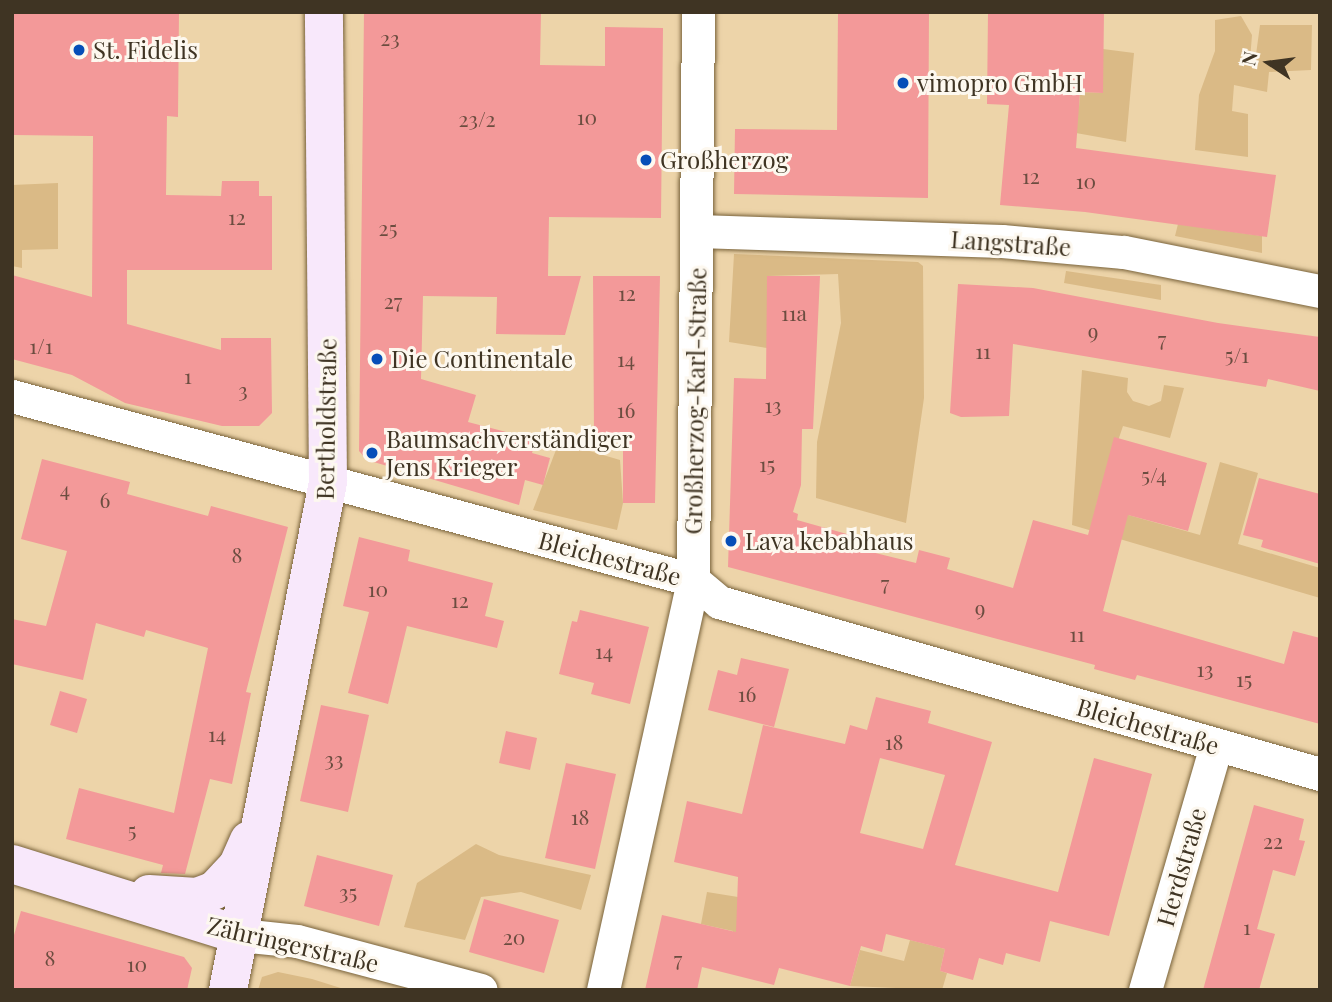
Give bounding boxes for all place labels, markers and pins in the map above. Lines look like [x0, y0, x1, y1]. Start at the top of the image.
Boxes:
place label: St. Fidelis [93, 36, 198, 64]
marker: St. Fidelis [71, 42, 87, 58]
place label: vimopro GmbH [917, 69, 1083, 97]
marker: vimopro GmbH [895, 75, 911, 91]
place label: Großherzog [660, 146, 788, 174]
marker: Großherzog [638, 152, 654, 168]
place label: Die Continentale [391, 345, 573, 373]
marker: Die Continentale [369, 351, 385, 367]
place label: Baumsachverständiger Jens Krieger [386, 425, 632, 481]
marker: Baumsachverständiger Jens Krieger [364, 445, 380, 461]
place label: Lava kebabhaus [745, 527, 915, 555]
marker: Lava kebabhaus [723, 533, 739, 549]

